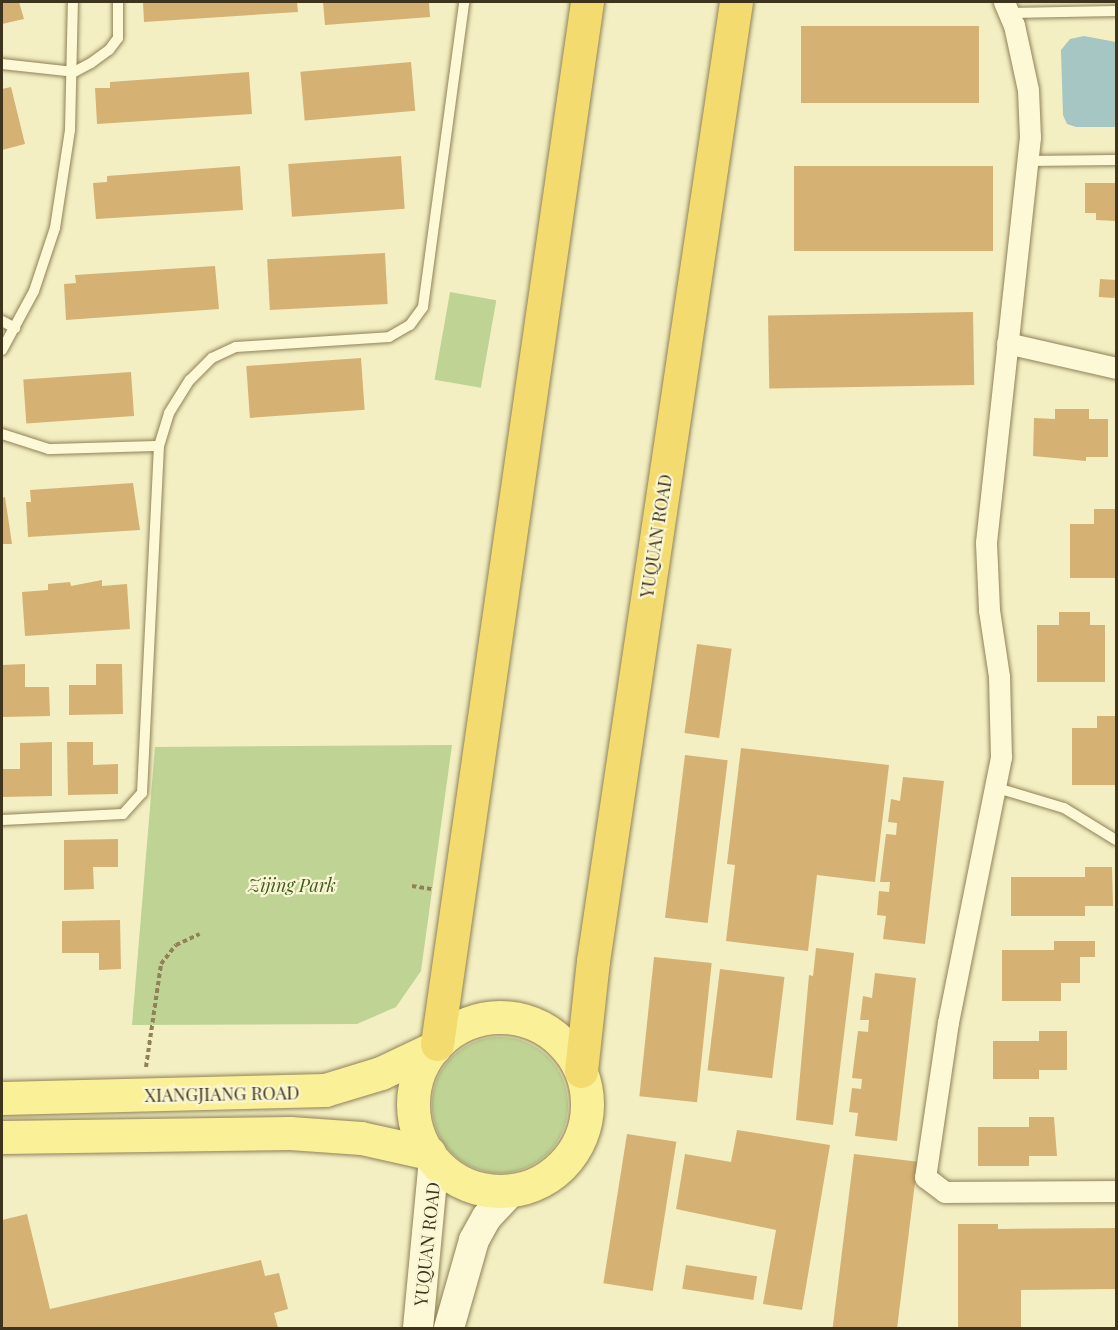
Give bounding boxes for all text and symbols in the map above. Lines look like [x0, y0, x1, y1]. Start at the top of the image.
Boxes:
street label: YUQUAN ROAD [636, 473, 676, 599]
park label: Zijing Park [248, 874, 336, 896]
street label: XIANGJIANG ROAD [144, 1082, 300, 1106]
street label: YUQUAN ROAD [410, 1181, 444, 1307]

